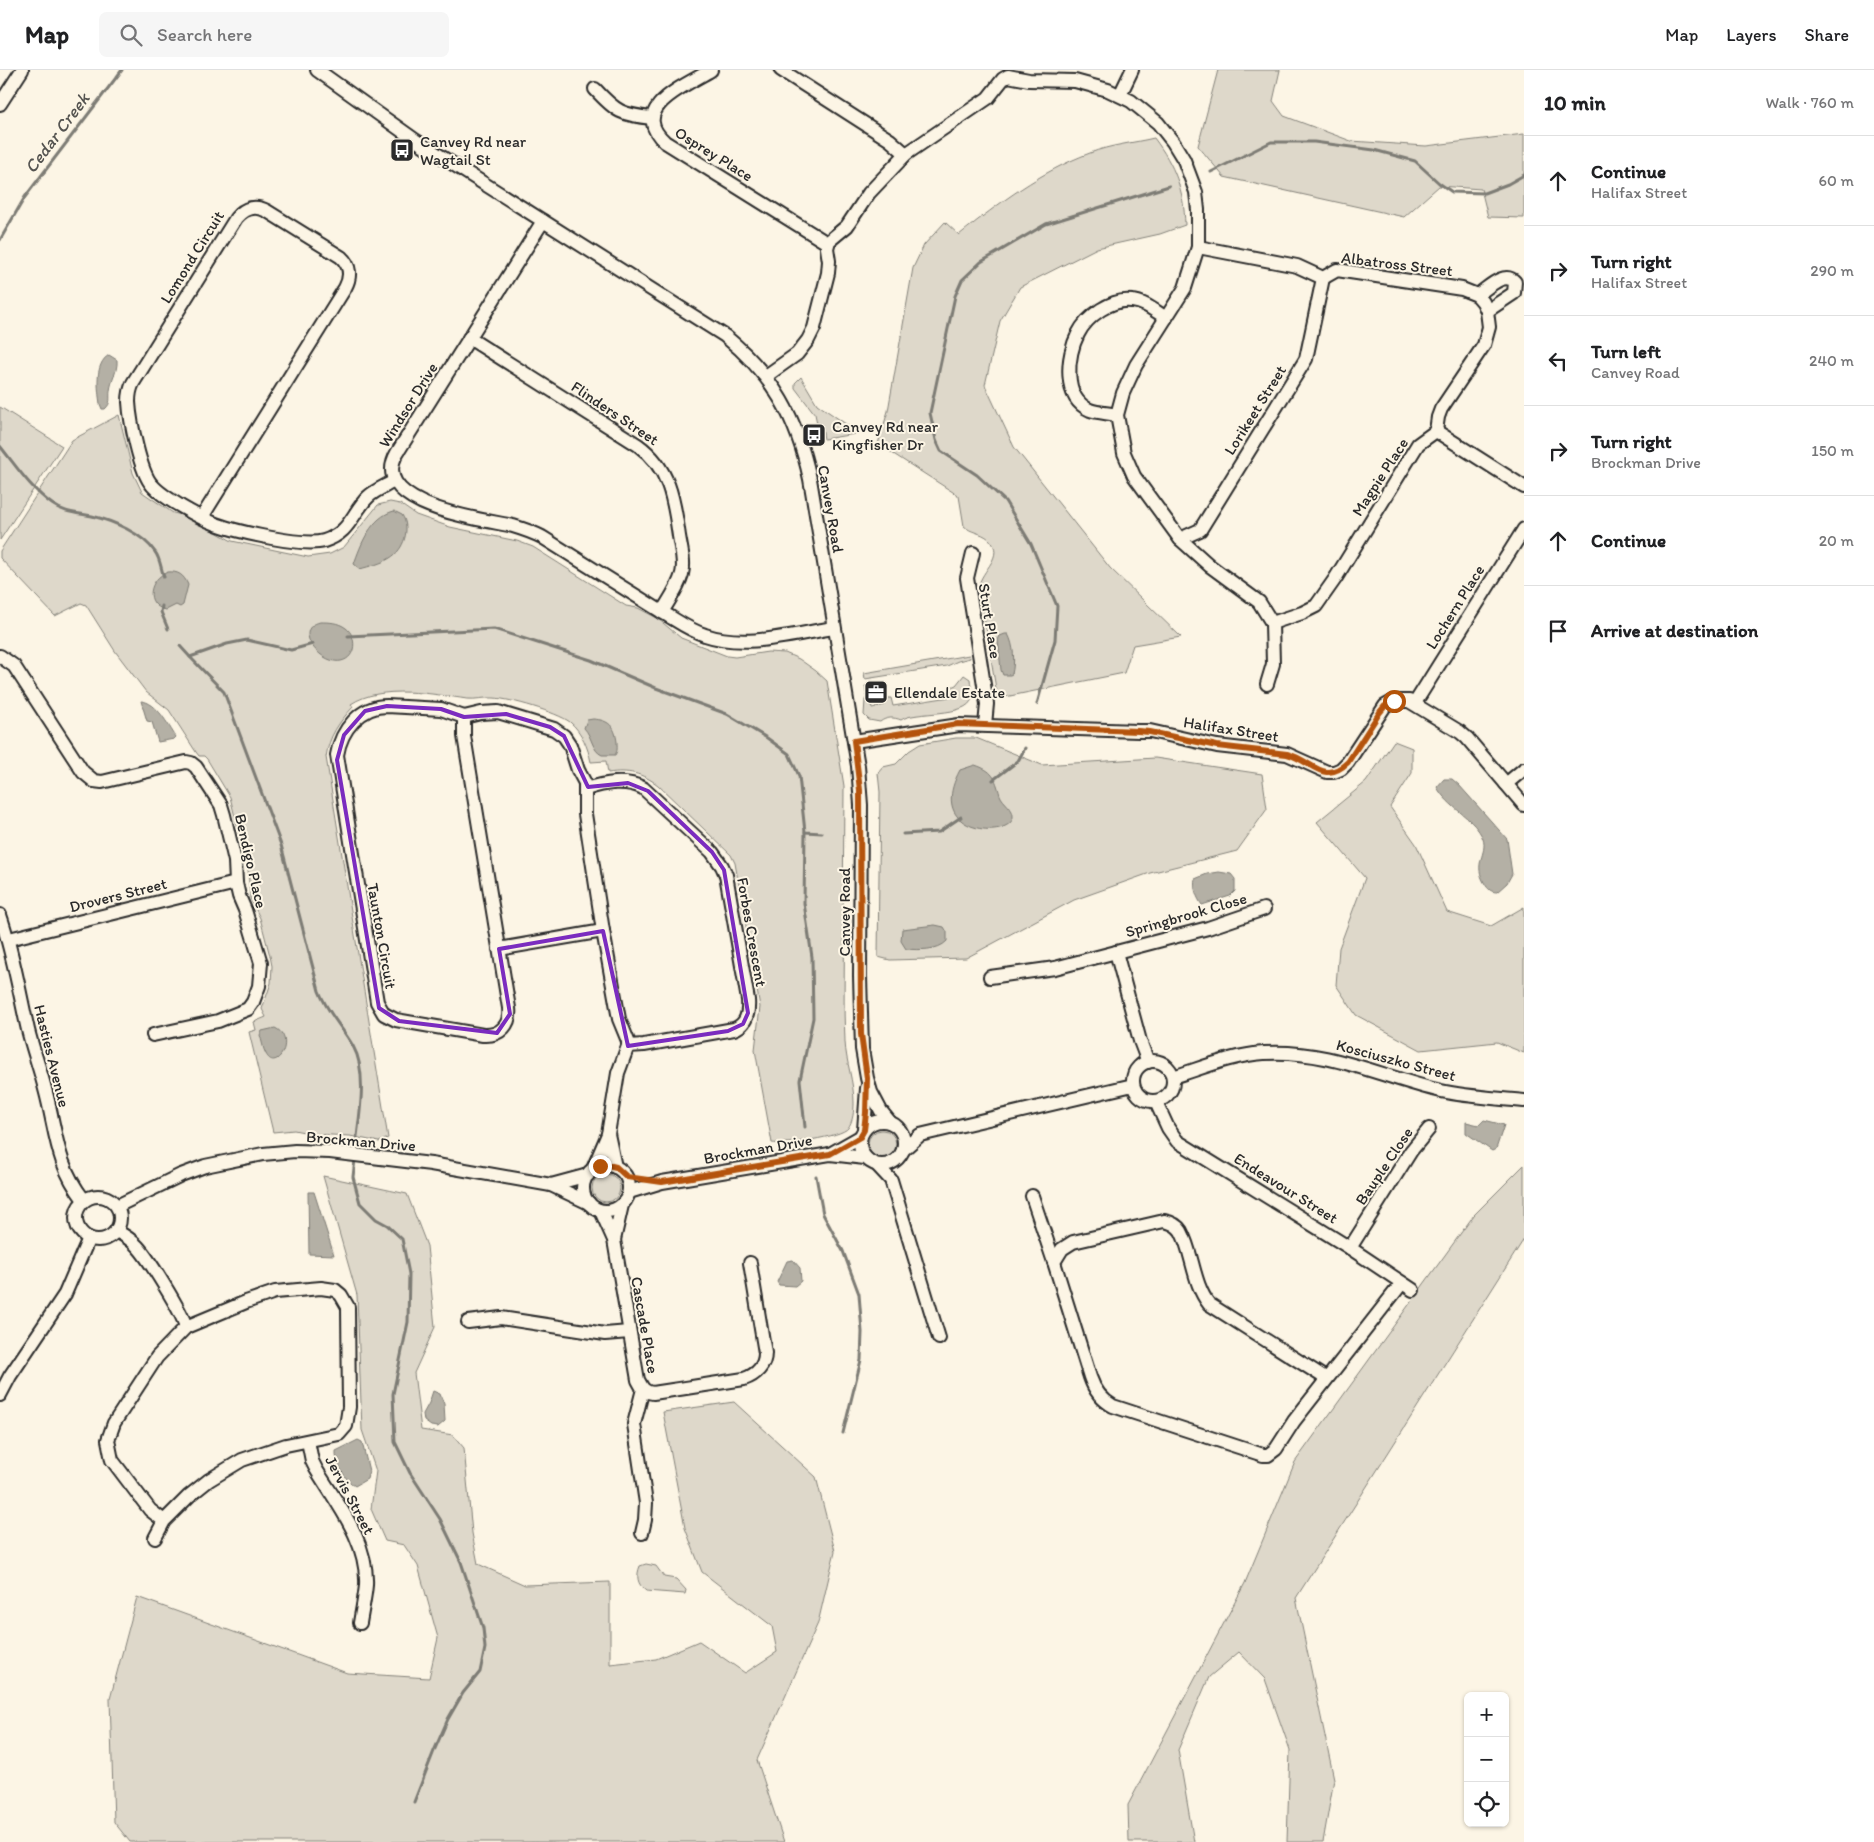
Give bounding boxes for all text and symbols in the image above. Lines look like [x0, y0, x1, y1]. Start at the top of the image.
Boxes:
search box [99, 12, 449, 57]
text: Map [25, 20, 69, 49]
icon: search [117, 21, 145, 49]
text: Search here [157, 23, 252, 46]
text: Map [1665, 24, 1698, 46]
text: Layers [1726, 24, 1776, 46]
text: Share [1804, 24, 1849, 46]
water label: Cedar Creek [20, 87, 95, 178]
text: 10 min [1544, 90, 1606, 115]
text: Walk · 760 m [1766, 93, 1854, 112]
street label: Osprey Place [671, 123, 757, 186]
place label: Canvey Rd near Wagtail St [420, 132, 527, 169]
bus stop icon: Canvey Rd near Wagtail St [389, 137, 415, 163]
text: Continue [1591, 160, 1666, 183]
icon: ahead [1544, 167, 1572, 195]
text: 60 m [1819, 171, 1854, 190]
text: Halifax Street [1591, 183, 1687, 202]
street label: Lomond Circuit [156, 207, 228, 307]
street label: Albatross Street [1340, 248, 1454, 280]
text: Turn right [1591, 250, 1672, 273]
icon: right [1544, 257, 1572, 285]
text: 290 m [1810, 261, 1854, 280]
text: Halifax Street [1591, 273, 1687, 292]
text: Turn left [1591, 340, 1661, 363]
icon: left [1544, 347, 1572, 375]
text: 240 m [1809, 351, 1854, 370]
street label: Windsor Drive [374, 359, 442, 451]
street label: Lorikeet Street [1220, 362, 1290, 458]
text: Canvey Road [1591, 363, 1680, 382]
street label: Flinders Street [568, 377, 662, 449]
place label: Canvey Rd near Kingfisher Dr [832, 417, 939, 454]
bus stop icon: Canvey Rd near Kingfisher Dr [801, 422, 827, 448]
text: Turn right [1591, 430, 1672, 453]
street label: Magpie Place [1348, 434, 1412, 520]
icon: right [1544, 437, 1572, 465]
text: 150 m [1811, 441, 1854, 460]
text: Brockman Drive [1591, 453, 1701, 472]
street label: Canvey Road [814, 464, 848, 555]
icon: ahead [1544, 527, 1572, 555]
text: Continue [1591, 529, 1666, 552]
text: 20 m [1819, 531, 1854, 550]
street label: Lochern Place [1422, 561, 1488, 653]
street label: Sturt Place [975, 582, 1005, 660]
icon: arrive [1544, 617, 1572, 645]
text: Arrive at destination [1591, 619, 1758, 642]
office icon: Ellendale Estate [863, 679, 889, 705]
place label: Ellendale Estate [894, 683, 1005, 702]
route start [1383, 690, 1406, 713]
street label: Halifax Street [1182, 712, 1280, 746]
street label: Bendigo Place [231, 812, 271, 910]
street label: Canvey Road [835, 867, 854, 956]
street label: Drovers Street [67, 874, 169, 916]
street label: Forbes Crescent [733, 876, 771, 988]
street label: Taunton Circuit [363, 882, 401, 990]
street label: Springbrook Close [1123, 889, 1249, 941]
street label: Hasties Avenue [30, 1003, 74, 1110]
street label: Kosciuszko Street [1334, 1035, 1458, 1085]
street label: Bauple Close [1351, 1124, 1417, 1208]
street label: Brockman Drive [305, 1127, 417, 1155]
street label: Brockman Drive [702, 1130, 814, 1168]
street label: Endeavour Street [1231, 1148, 1341, 1228]
route end [589, 1155, 612, 1178]
street label: Cascade Place [627, 1275, 663, 1375]
street label: Jervis Street [321, 1452, 379, 1538]
map controls [1464, 1692, 1509, 1827]
button: + [1464, 1692, 1509, 1737]
button: − [1464, 1737, 1509, 1782]
button: locate [1464, 1782, 1509, 1827]

